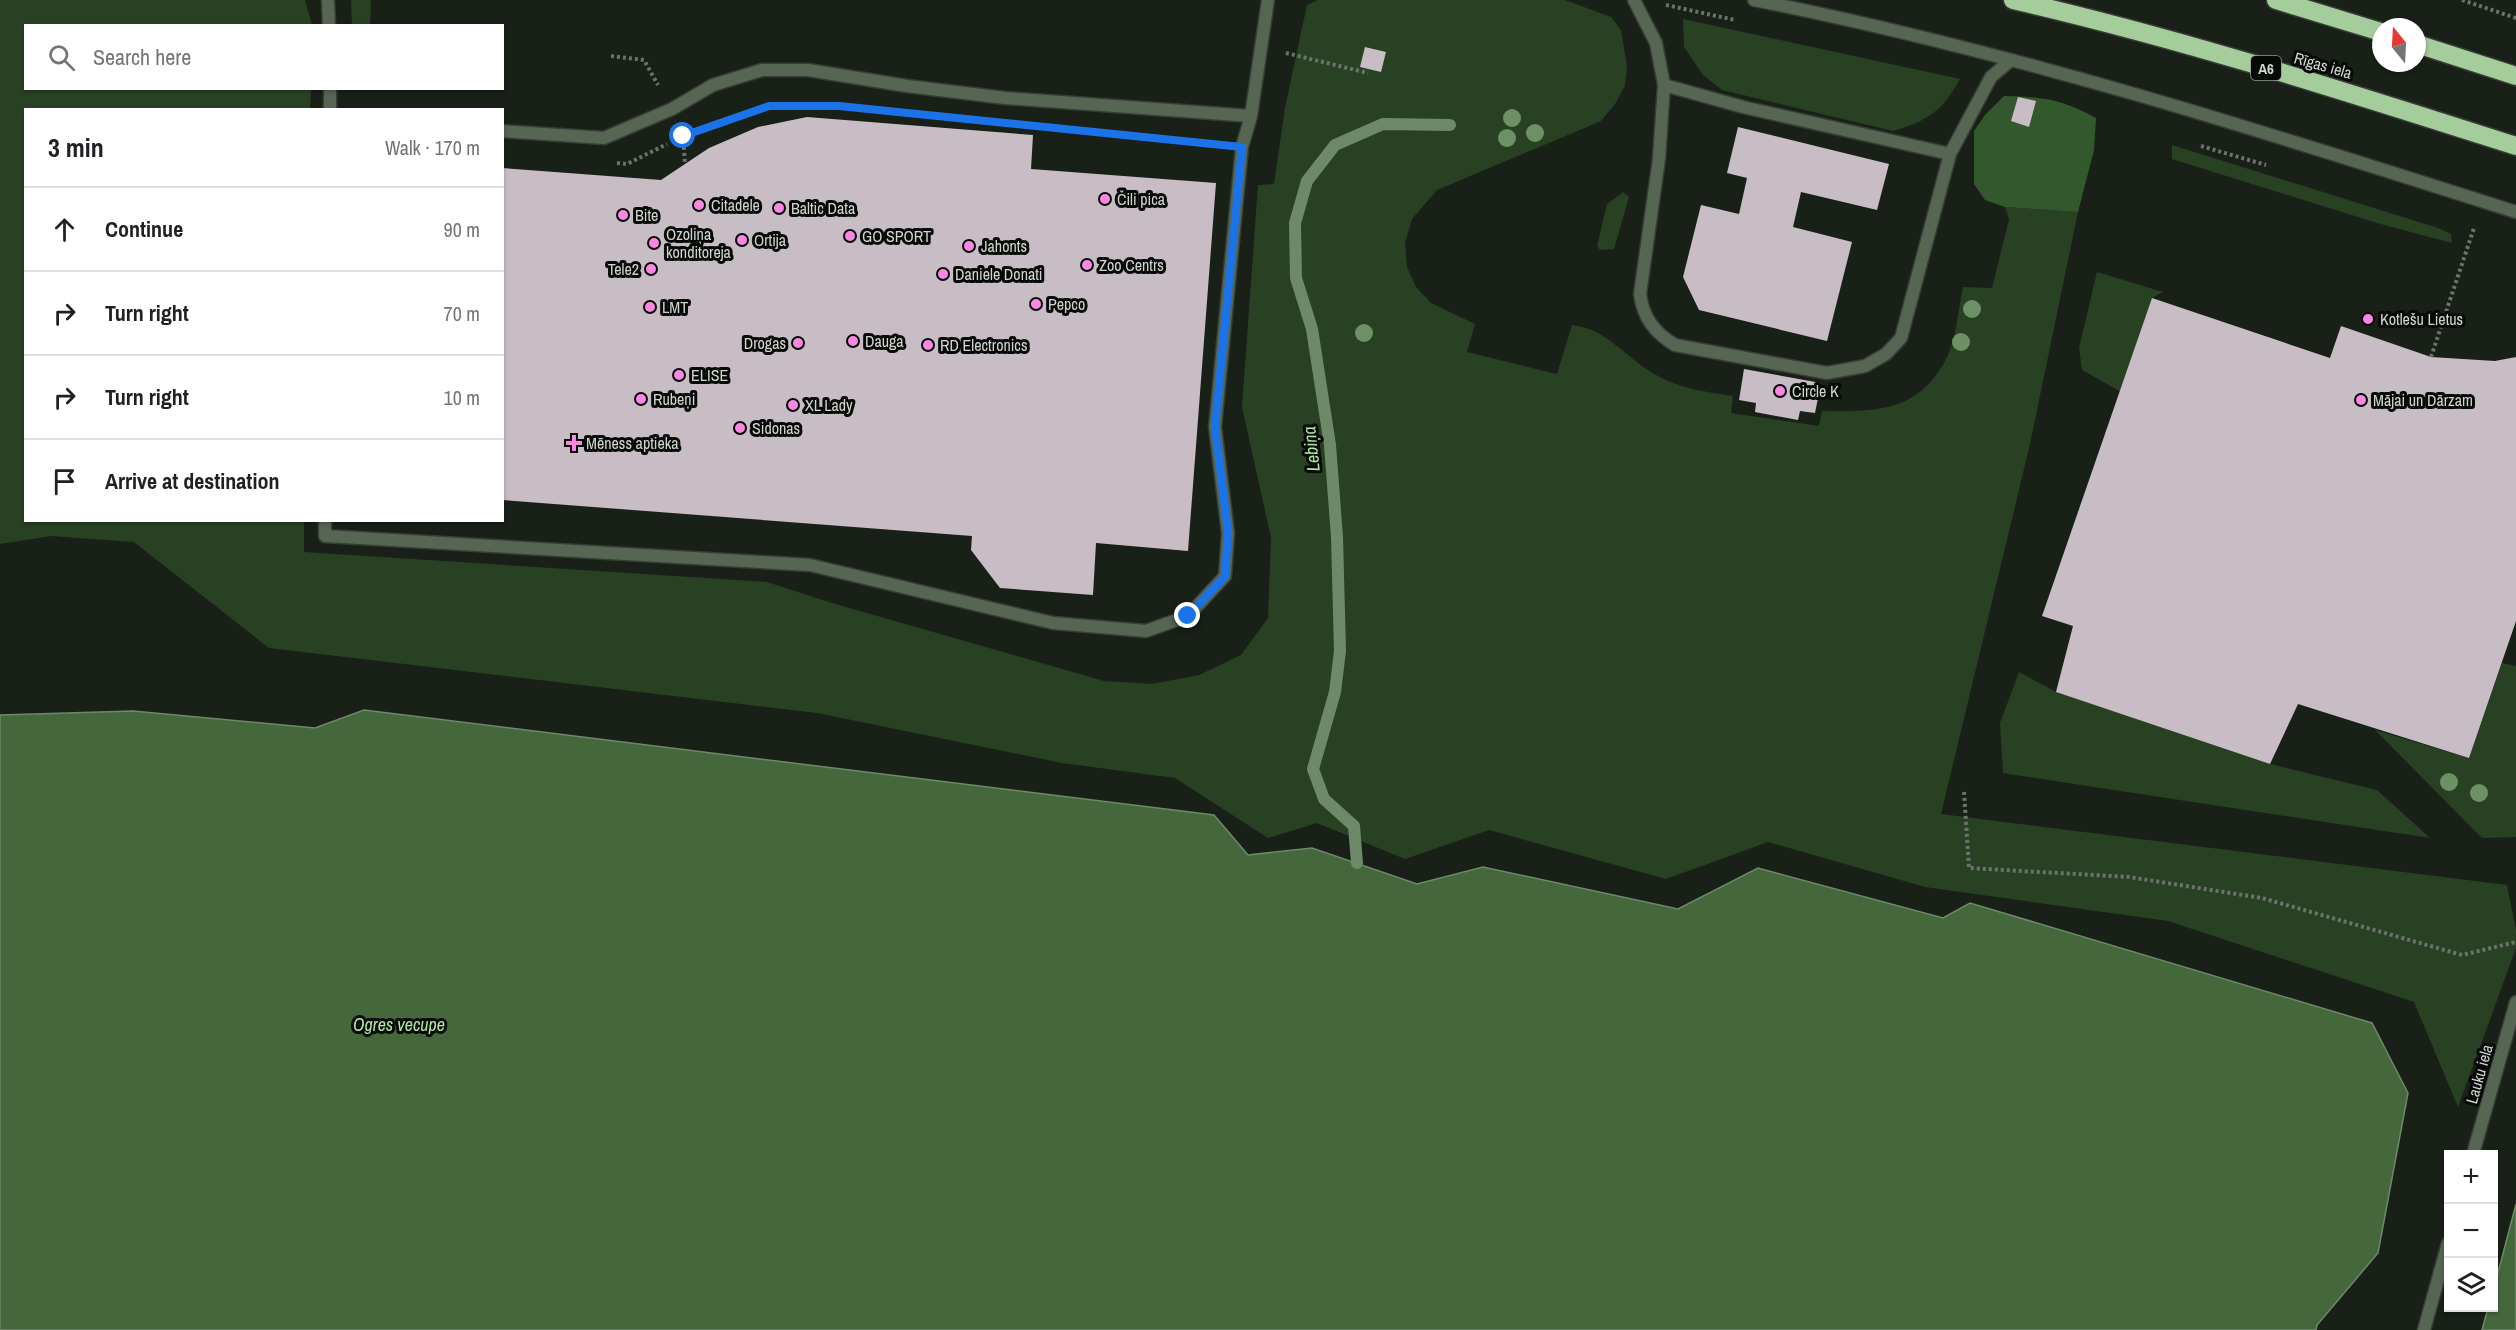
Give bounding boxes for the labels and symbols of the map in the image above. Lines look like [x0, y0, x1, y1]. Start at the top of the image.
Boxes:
north arrow [2372, 18, 2426, 72]
street label: Rīgas iela [2292, 46, 2355, 84]
road number: A6 [2251, 56, 2281, 80]
route start [669, 122, 695, 148]
place label: Čili pica [1117, 188, 1166, 210]
marker: Čili pica [1098, 192, 1112, 206]
place label: Citadele [711, 194, 760, 216]
place label: Baltic Data [791, 197, 856, 219]
marker: Citadele [692, 198, 706, 212]
marker: Baltic Data [772, 201, 786, 215]
place label: Bite [635, 204, 658, 226]
marker: Bite [616, 208, 630, 222]
place label: Ozoliņa konditoreja [666, 223, 732, 263]
place label: GO SPORT [862, 225, 931, 247]
place label: Ortija [754, 229, 787, 251]
marker: GO SPORT [843, 229, 857, 243]
marker: Ortija [735, 233, 749, 247]
place label: Jahonts [981, 235, 1027, 257]
marker: Ozoliņa konditoreja [647, 236, 661, 250]
marker: Jahonts [962, 239, 976, 253]
place label: Zoo Centrs [1099, 254, 1164, 276]
place label: Tele2 [608, 258, 639, 280]
marker: Zoo Centrs [1080, 258, 1094, 272]
marker: Tele2 [644, 262, 658, 276]
place label: Daniele Donati [955, 263, 1043, 285]
marker: Daniele Donati [936, 267, 950, 281]
place label: Pepco [1048, 293, 1085, 315]
place label: LMT [662, 296, 688, 318]
marker: Pepco [1029, 297, 1043, 311]
marker: LMT [643, 300, 657, 314]
place label: Kotlešu Lietus [2380, 308, 2463, 330]
marker: Kotlešu Lietus [2361, 312, 2375, 326]
place label: Dauga [865, 330, 904, 352]
place label: Drogas [744, 332, 786, 354]
marker: Dauga [846, 334, 860, 348]
place label: RD Electronics [940, 334, 1028, 356]
marker: Drogas [791, 336, 805, 350]
marker: RD Electronics [921, 338, 935, 352]
place label: ELISE [691, 364, 728, 386]
marker: ELISE [672, 368, 686, 382]
place label: Circle K [1792, 380, 1839, 402]
marker: Circle K [1773, 384, 1787, 398]
place label: Rubeņi [653, 388, 695, 410]
place label: Mājai un Dārzam [2373, 389, 2473, 411]
marker: Rubeņi [634, 392, 648, 406]
marker: Mājai un Dārzam [2354, 393, 2368, 407]
place label: XL Lady [805, 394, 853, 416]
marker: XL Lady [786, 398, 800, 412]
place label: Sidonas [752, 417, 800, 439]
marker: Sidonas [733, 421, 747, 435]
water label: Lebiņa [1296, 425, 1326, 473]
place label: Mēness aptieka [586, 432, 679, 454]
marker: Mēness aptieka [567, 436, 581, 450]
route end [1174, 602, 1200, 628]
water label: Ogres vecupe [353, 1012, 445, 1037]
street label: Lauku iela [2460, 1041, 2498, 1106]

